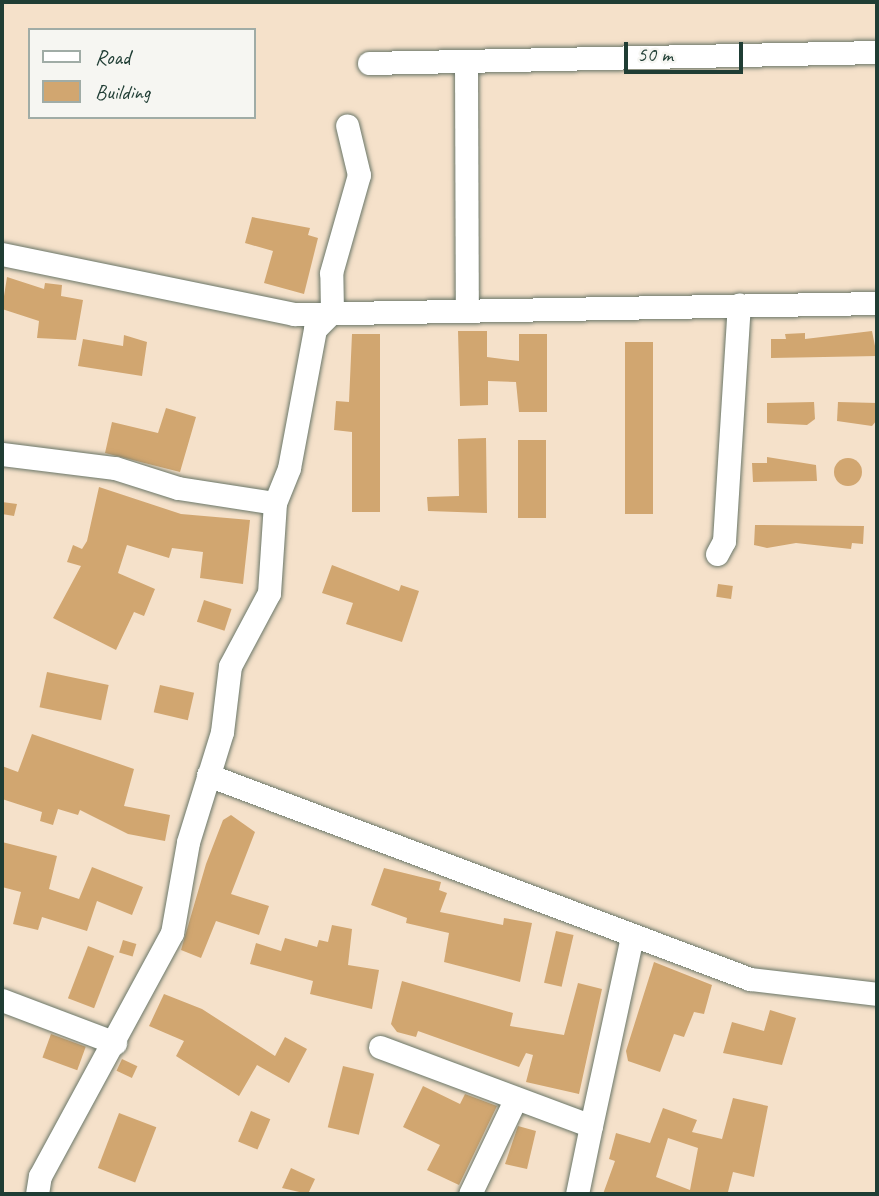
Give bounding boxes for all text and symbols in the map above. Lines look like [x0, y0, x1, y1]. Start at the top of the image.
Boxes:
legend [28, 28, 256, 119]
scale bar [627, 28, 746, 72]
text: 50 m [637, 41, 673, 67]
text: Road [95, 44, 130, 70]
text: Building [95, 79, 150, 105]

